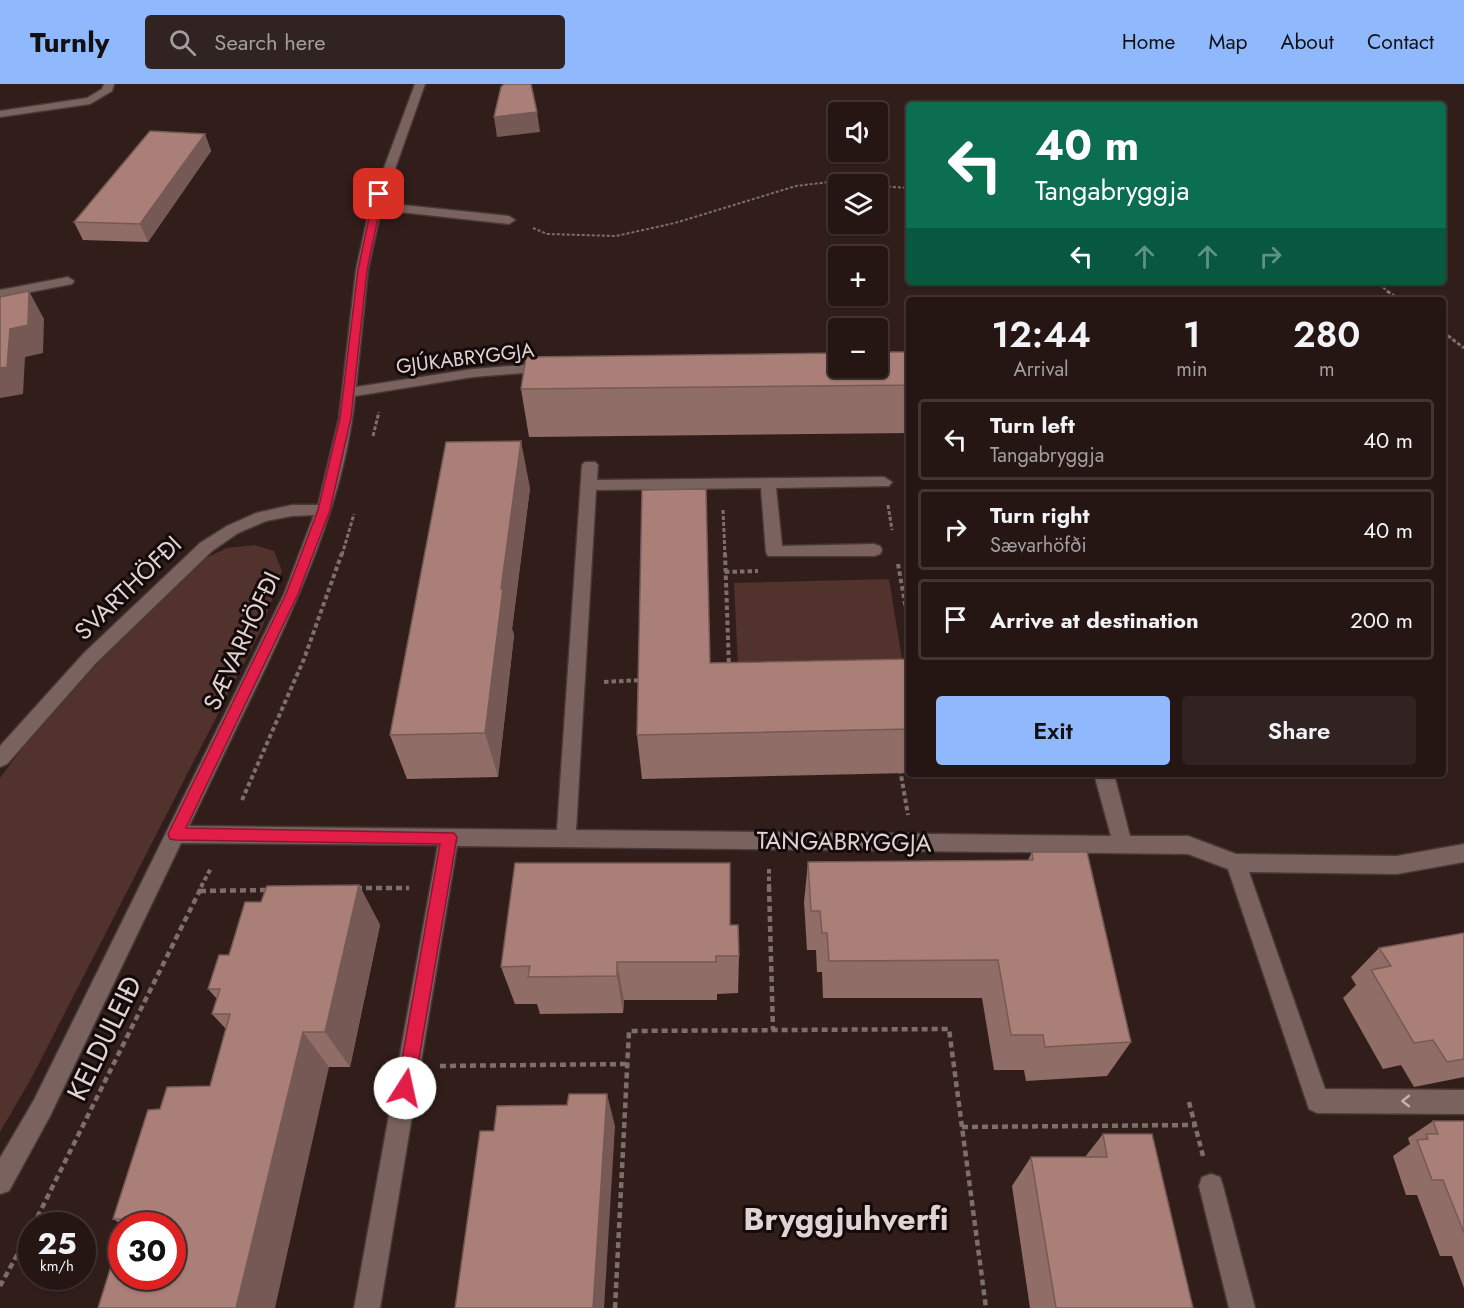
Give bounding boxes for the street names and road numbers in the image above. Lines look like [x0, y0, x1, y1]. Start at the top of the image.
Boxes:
street label: GJÚKABRYGGJA [394, 336, 537, 381]
street label: SVARTHÖFÐI [66, 527, 189, 648]
street label: SÆVARHÖFÐI [194, 566, 289, 716]
street label: TANGABRYGGJA [756, 822, 932, 861]
street label: KELDULEIÐ [57, 969, 152, 1108]

